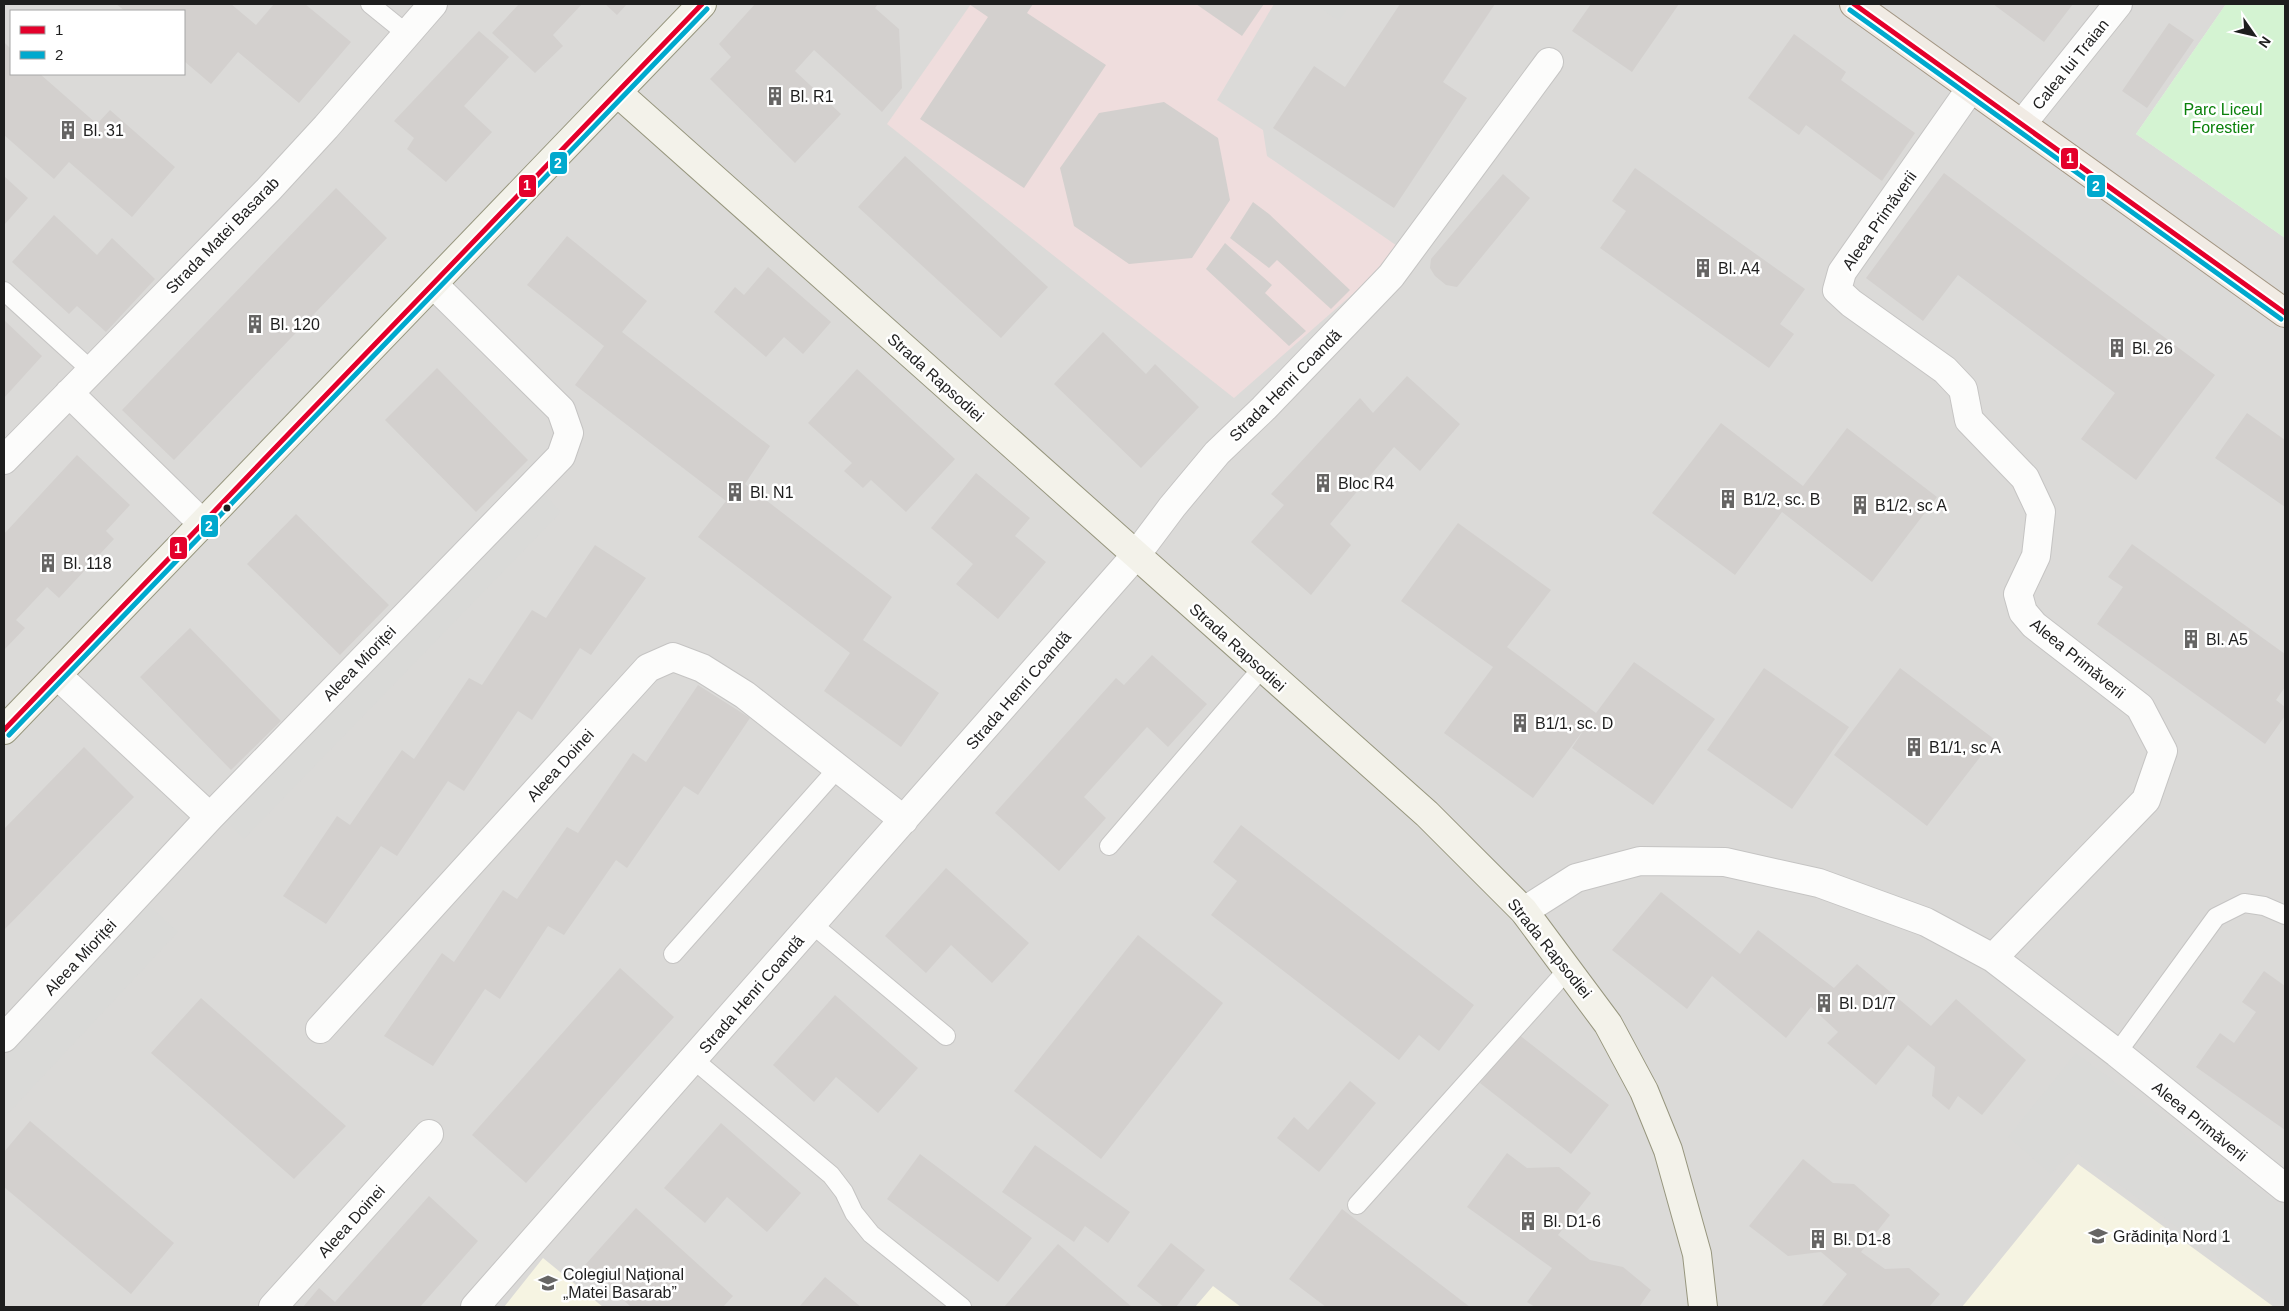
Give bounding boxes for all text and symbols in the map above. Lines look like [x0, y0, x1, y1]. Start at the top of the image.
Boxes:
legend [10, 10, 185, 75]
north arrow [2229, 10, 2279, 60]
street label: Calea lui Traian [2029, 16, 2112, 113]
text: 1 [55, 21, 63, 38]
text: N [2255, 34, 2274, 51]
text: 2 [55, 46, 63, 63]
building icon: Bl. R1 [764, 85, 786, 107]
place label: Bl. R1 [790, 88, 834, 105]
park label: Parc Liceul Forestier [2183, 101, 2263, 136]
building icon: Bl. 31 [57, 119, 79, 141]
place label: Bl. 31 [83, 122, 124, 139]
line badge: 1 [2060, 147, 2079, 170]
text: 1 [2066, 150, 2074, 166]
line badge: 2 [549, 151, 568, 175]
text: 2 [554, 155, 562, 171]
street label: Aleea Primăverii [1839, 168, 1920, 273]
street label: Strada Matei Basarab [162, 174, 282, 297]
line badge: 1 [518, 174, 537, 198]
line badge: 2 [2086, 174, 2106, 198]
text: 1 [523, 177, 531, 193]
text: 2 [2092, 178, 2100, 194]
building icon: Bl. A4 [1692, 257, 1714, 279]
place label: Bl. A4 [1718, 260, 1760, 277]
building icon: Bl. 120 [244, 313, 266, 335]
place label: Bl. 120 [270, 316, 320, 333]
street label: Strada Henri Coandă [1226, 326, 1345, 445]
street label: Strada Rapsodiei [884, 330, 987, 425]
building icon: Bl. 26 [2106, 337, 2128, 359]
place label: Bl. 26 [2132, 340, 2173, 357]
building icon: Bloc R4 [1312, 472, 1334, 494]
place label: Bloc R4 [1338, 475, 1394, 492]
building icon: Bl. N1 [724, 481, 746, 503]
place label: Bl. N1 [750, 484, 794, 501]
building icon: B1/2, sc. B [1717, 488, 1739, 510]
place label: B1/2, sc. B [1743, 491, 1820, 508]
building icon: B1/2, sc A [1849, 494, 1871, 516]
place label: B1/2, sc A [1875, 497, 1947, 514]
unlabelled marker [222, 503, 232, 513]
line badge: 2 [200, 514, 219, 538]
text: 2 [205, 518, 213, 534]
line badge: 1 [169, 536, 188, 560]
text: 1 [174, 540, 182, 556]
building icon: Bl. 118 [37, 552, 59, 574]
place label: Bl. 118 [63, 555, 112, 572]
street label: Strada Rapsodiei [1186, 600, 1289, 695]
street label: Aleea Primăverii [2027, 615, 2128, 702]
street label: Aleea Mioriței [320, 623, 399, 704]
street label: Strada Henri Coandă [963, 628, 1074, 753]
building icon: Bl. A5 [2180, 628, 2202, 650]
place label: Bl. A5 [2206, 631, 2248, 648]
building icon: B1/1, sc. D [1509, 712, 1531, 734]
place label: B1/1, sc. D [1535, 715, 1613, 732]
street label: Aleea Doinei [524, 726, 597, 805]
building icon: B1/1, sc A [1903, 736, 1925, 758]
place label: B1/1, sc A [1929, 739, 2001, 756]
street label: Strada Rapsodiei [1504, 895, 1595, 1001]
street label: Aleea Mioriței [41, 916, 120, 999]
street label: Strada Henri Coandă [696, 932, 807, 1057]
building icon: Bl. D1/7 [1813, 992, 1835, 1014]
place label: Bl. D1/7 [1839, 995, 1896, 1012]
street label: Aleea Primăverii [2149, 1078, 2250, 1165]
street label: Aleea Doinei [315, 1182, 388, 1261]
building icon: Bl. D1-6 [1517, 1210, 1539, 1232]
place label: Bl. D1-6 [1543, 1213, 1601, 1230]
school or university icon: Grădinița Nord 1 [2087, 1225, 2109, 1247]
building icon: Bl. D1-8 [1807, 1228, 1829, 1250]
place label: Grădinița Nord 1 [2113, 1228, 2230, 1245]
place label: Bl. D1-8 [1833, 1231, 1891, 1248]
place label: Colegiul Național „Matei Basarab” [563, 1266, 684, 1301]
school or university icon: Colegiul Național „Matei Basarab” [537, 1272, 559, 1294]

